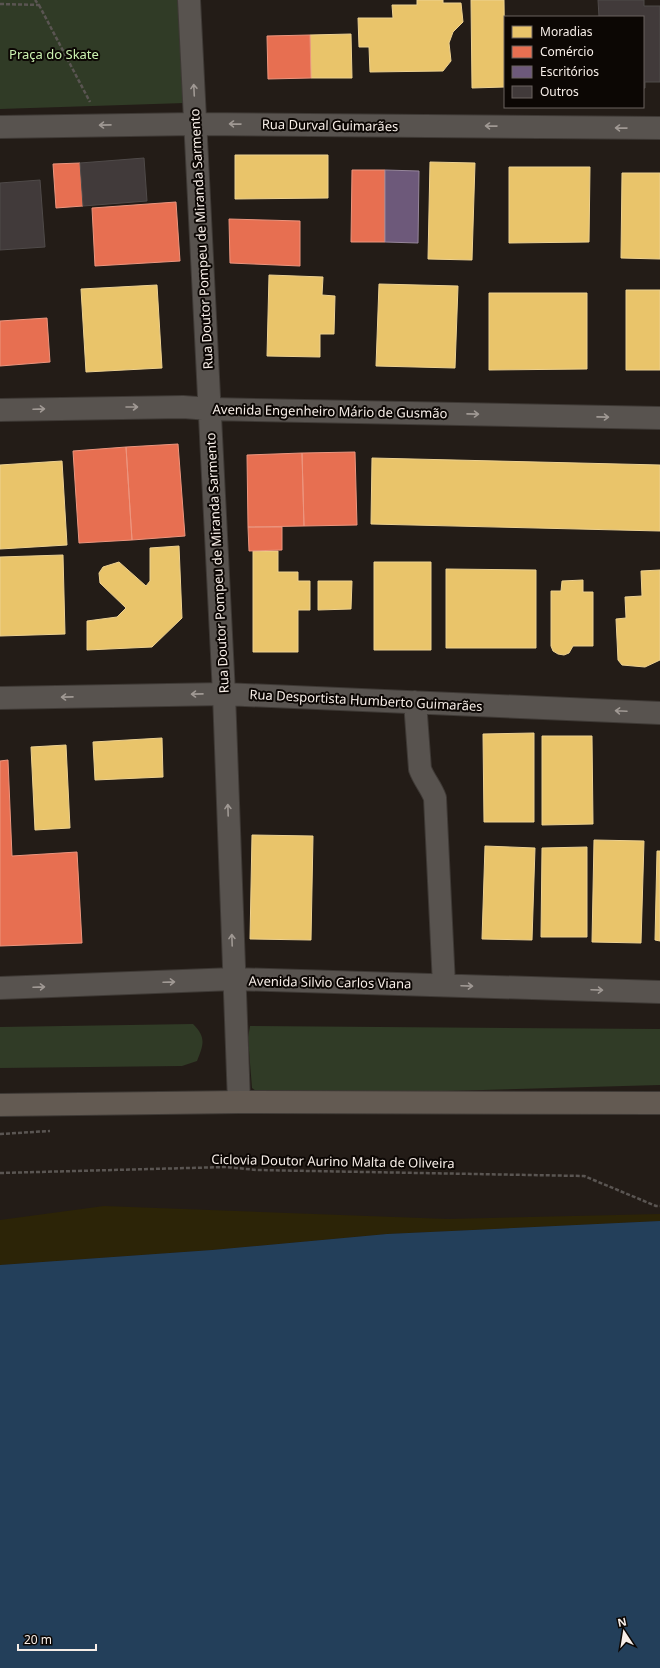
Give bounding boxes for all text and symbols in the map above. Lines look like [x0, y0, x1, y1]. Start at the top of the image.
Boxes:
legend [504, 16, 644, 108]
text: Moradias [540, 23, 593, 40]
text: Comércio [540, 43, 594, 60]
park label: Praça do Skate [9, 45, 99, 63]
text: Escritórios [540, 63, 599, 80]
text: Outros [540, 83, 579, 100]
one-way arrow [190, 84, 197, 97]
street label: Rua Doutor Pompeu de Miranda Sarmento [185, 108, 217, 370]
street label: Rua Durval Guimarães [262, 115, 398, 135]
one-way arrow [229, 120, 242, 128]
one-way arrow [99, 121, 112, 129]
one-way arrow [485, 122, 498, 130]
one-way arrow [615, 124, 628, 132]
street label: Avenida Engenheiro Mário de Gusmão [212, 400, 448, 422]
one-way arrow [125, 403, 138, 411]
one-way arrow [32, 405, 45, 413]
one-way arrow [466, 410, 479, 418]
one-way arrow [596, 413, 609, 420]
street label: Rua Doutor Pompeu de Miranda Sarmento [201, 432, 233, 694]
street label: Rua Desportista Humberto Guimarães [249, 685, 483, 715]
one-way arrow [191, 690, 204, 698]
one-way arrow [61, 693, 74, 701]
one-way arrow [615, 708, 628, 715]
one-way arrow [224, 804, 232, 817]
one-way arrow [229, 934, 236, 947]
street label: Avenida Silvio Carlos Viana [248, 972, 412, 992]
one-way arrow [162, 978, 175, 985]
one-way arrow [460, 982, 473, 989]
one-way arrow [32, 983, 45, 990]
one-way arrow [590, 986, 603, 994]
street label: Ciclovia Doutor Aurino Malta de Oliveira [211, 1150, 455, 1172]
north arrow [604, 1612, 644, 1652]
text: N [616, 1613, 628, 1630]
scale bar [18, 1626, 96, 1652]
text: 20 m [24, 1631, 52, 1648]

